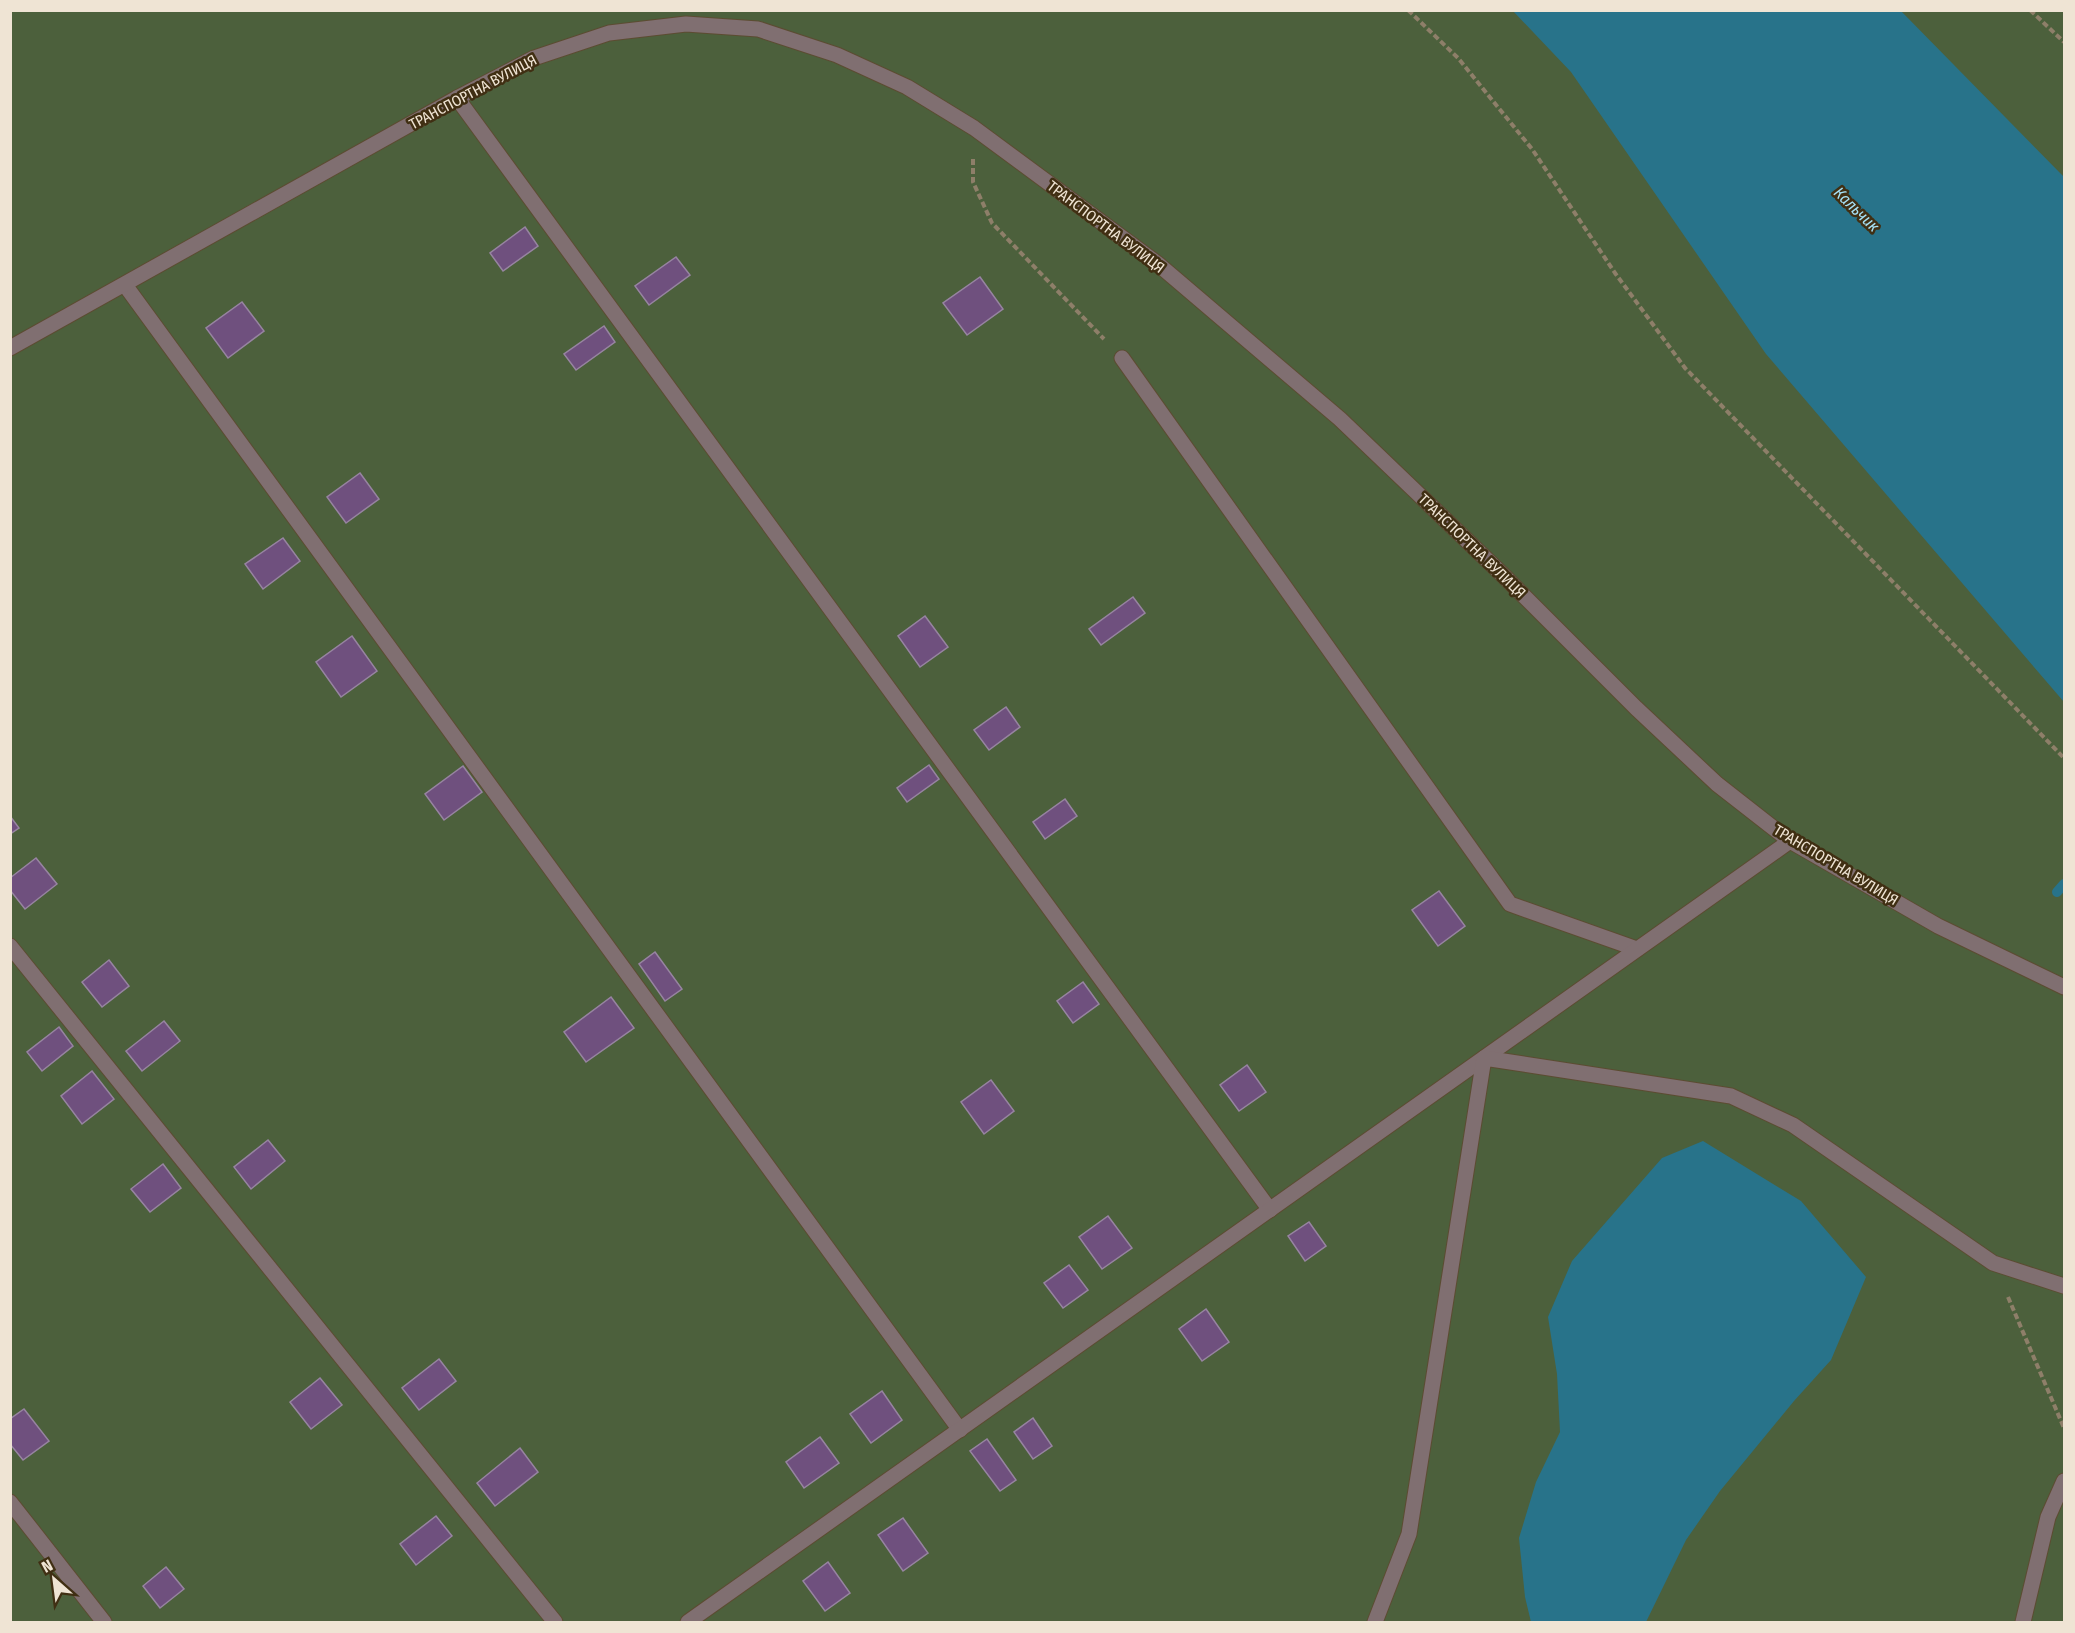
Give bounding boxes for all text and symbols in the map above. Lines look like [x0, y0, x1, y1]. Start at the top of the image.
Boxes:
street label: ТРАНСПОРТНА ВУЛИЦЯ [406, 51, 540, 133]
street label: ТРАНСПОРТНА ВУЛИЦЯ [1044, 177, 1168, 277]
water label: Кальчик [1830, 183, 1884, 236]
street label: ТРАНСПОРТНА ВУЛИЦЯ [1415, 490, 1529, 602]
street label: ТРАНСПОРТНА ВУЛИЦЯ [1771, 821, 1901, 909]
north arrow [24, 1549, 84, 1609]
text: N [38, 1556, 56, 1577]

